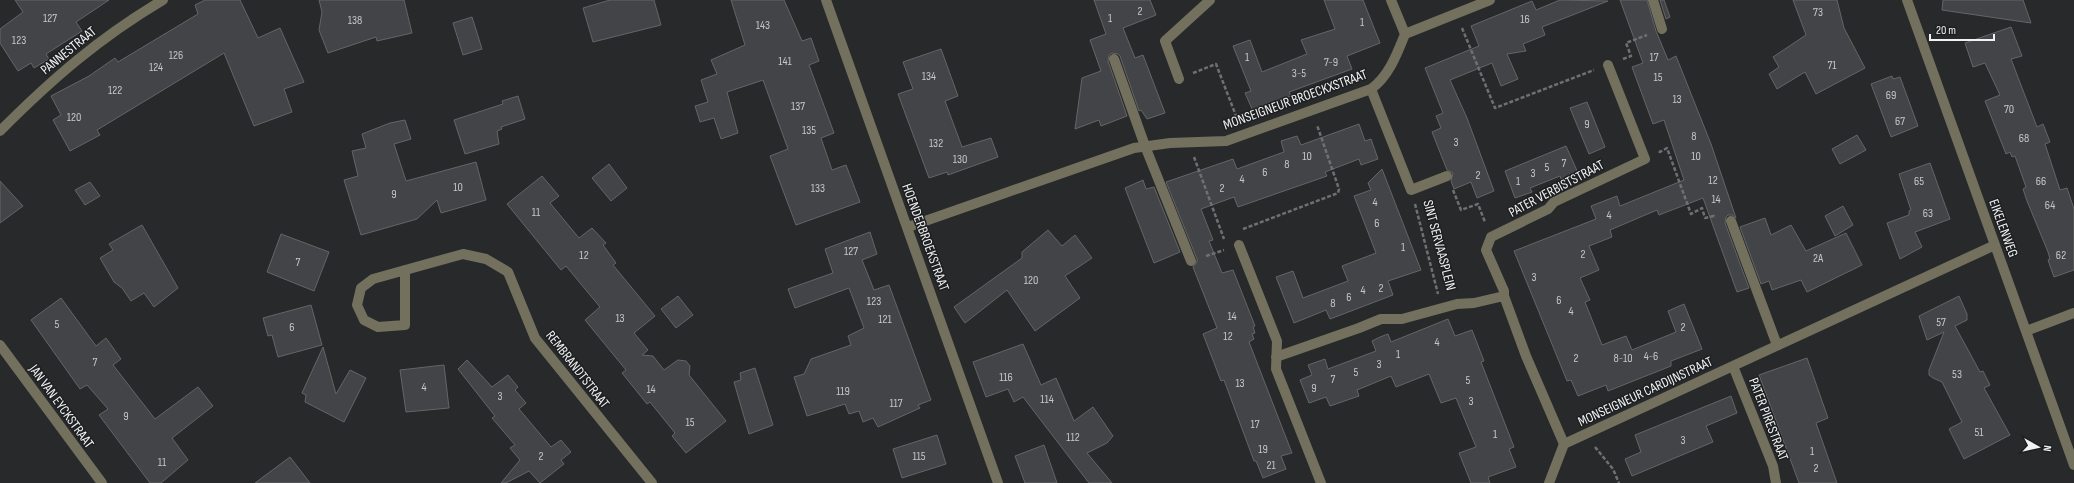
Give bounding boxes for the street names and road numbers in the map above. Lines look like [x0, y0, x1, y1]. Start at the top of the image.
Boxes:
street label: PANNESTRAAT [37, 23, 100, 78]
street label: MONSEIGNEUR BROECKXSTRAAT [1221, 65, 1370, 133]
street label: PATER VERBISTSTRAAT [1506, 156, 1607, 221]
street label: HOENDERBROEKSTRAAT [898, 181, 953, 293]
street label: EIKELENWEG [1985, 197, 2022, 259]
street label: SINT SERVAASPLEIN [1419, 198, 1460, 292]
street label: REMBRANDTSTRAAT [542, 327, 613, 412]
street label: MONSEIGNEUR CARDIJNSTRAAT [1575, 353, 1716, 430]
street label: JAN VAN EYCKSTRAAT [25, 360, 98, 452]
street label: PATER PIRESTRAAT [1745, 375, 1792, 463]

